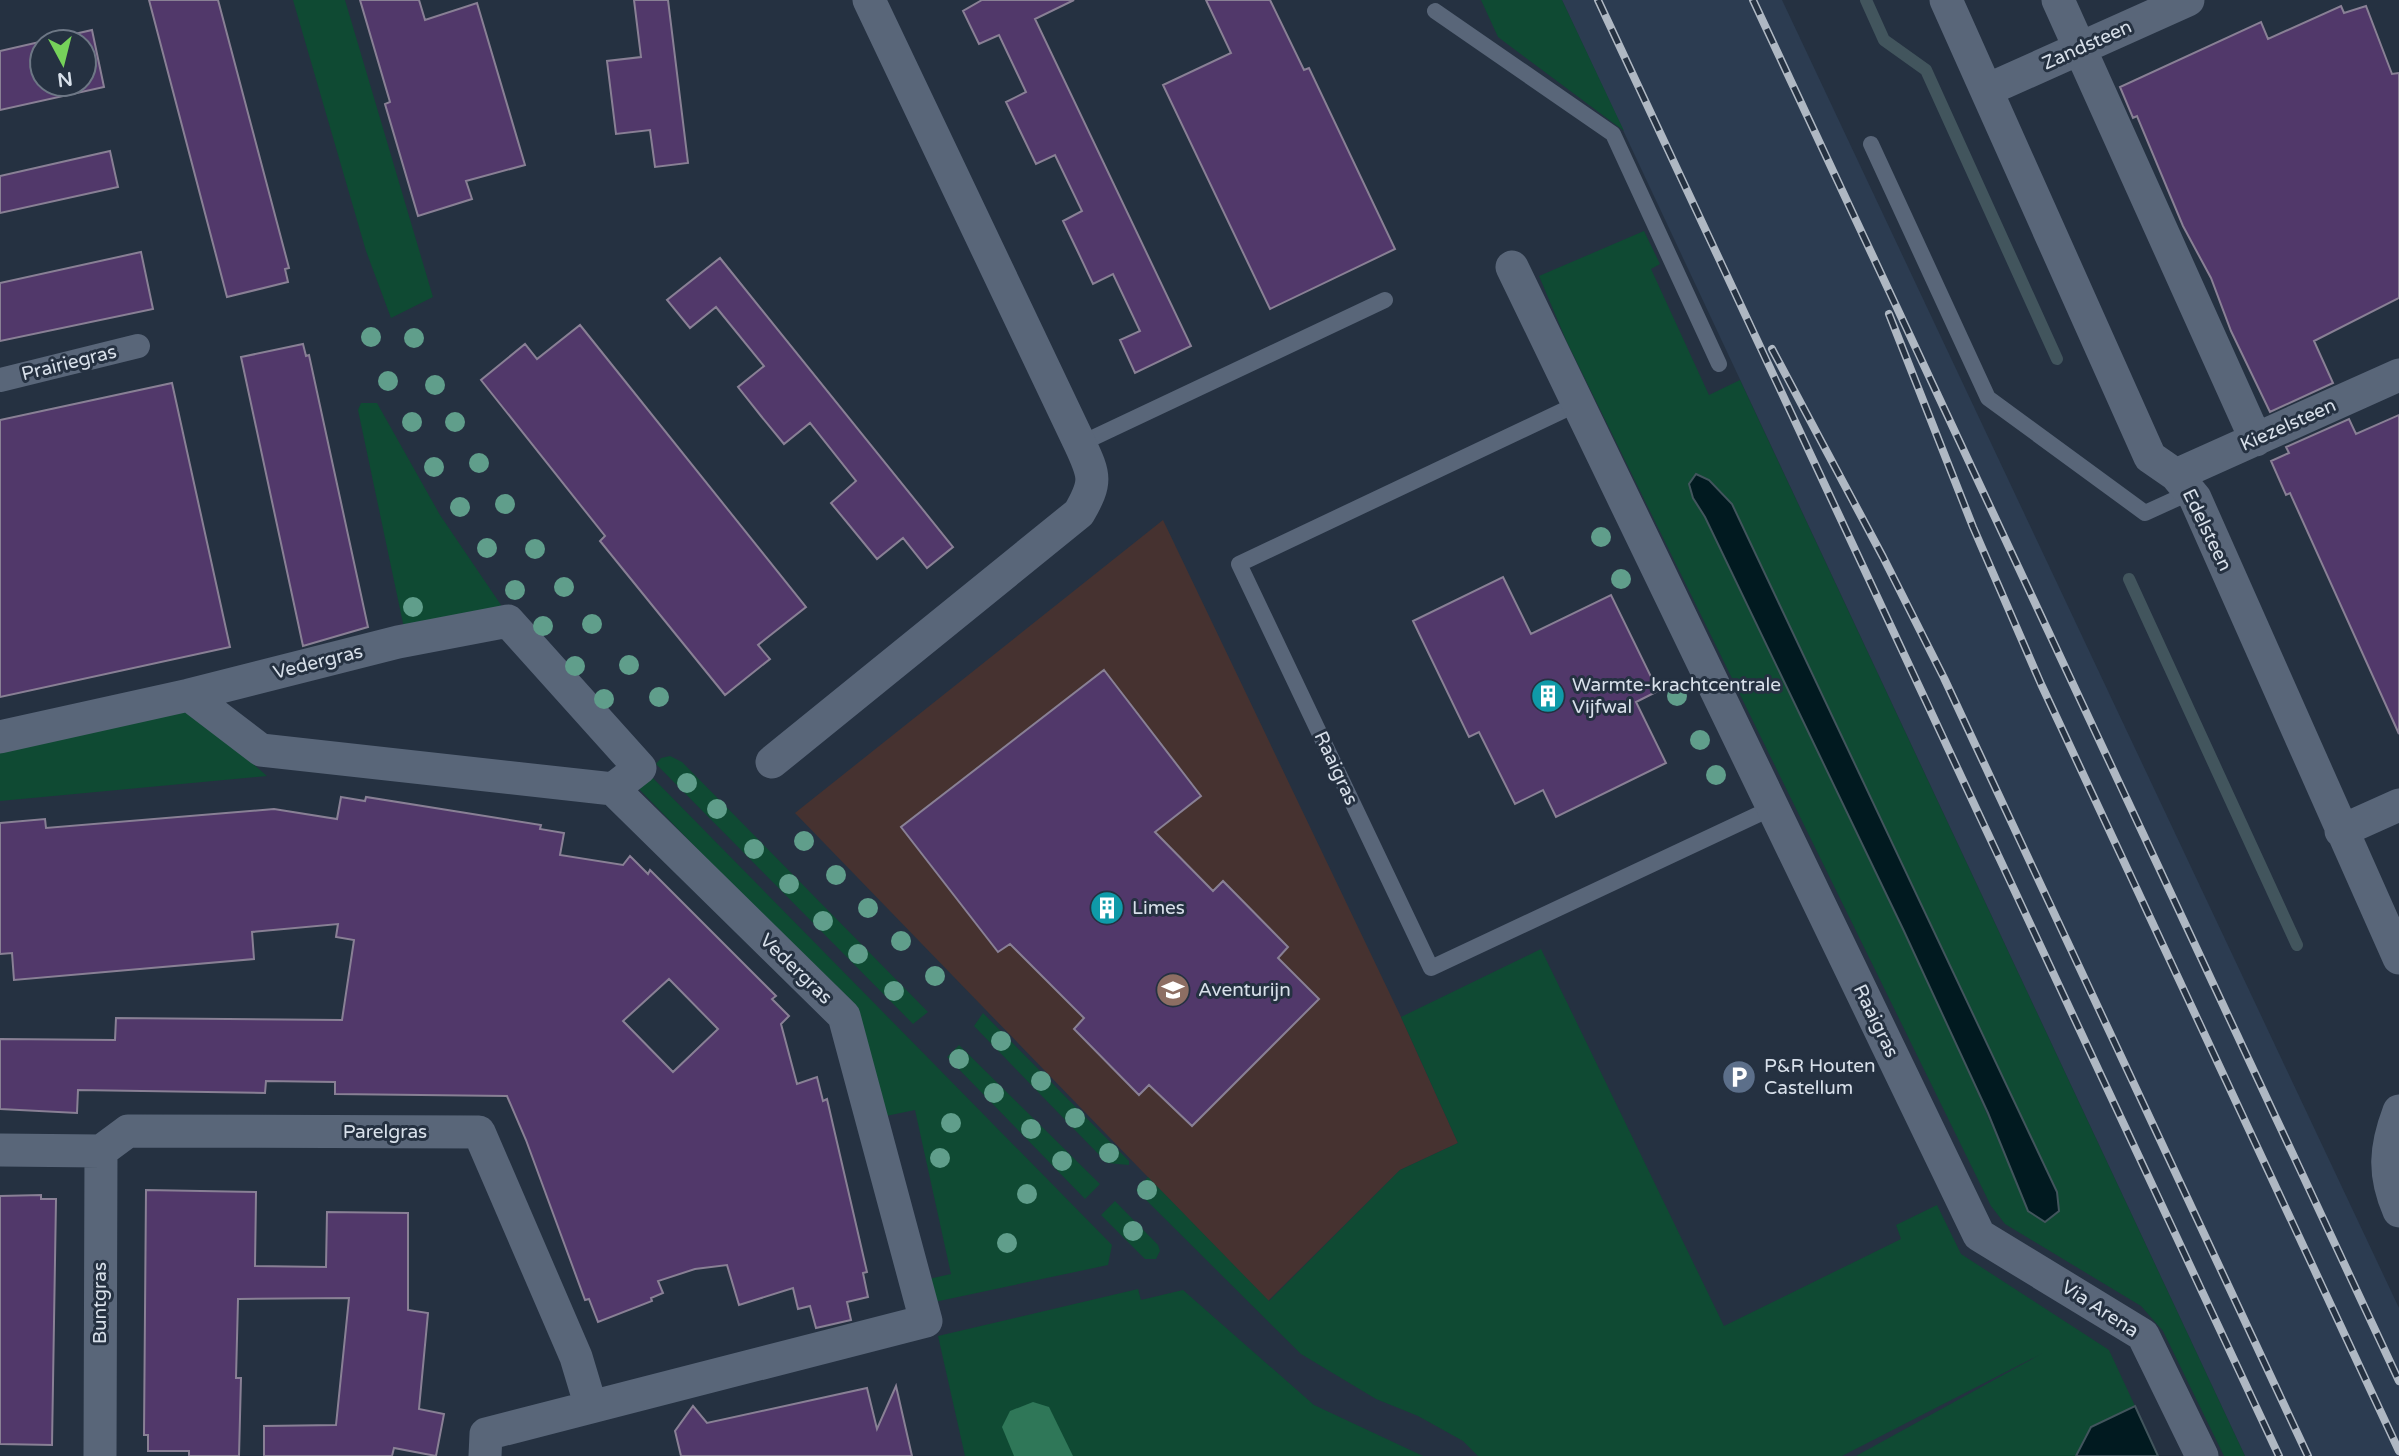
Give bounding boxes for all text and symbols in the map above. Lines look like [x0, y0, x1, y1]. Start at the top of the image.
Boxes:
street label: Zandsteen [2039, 16, 2135, 74]
north arrow [28, 28, 98, 98]
text: N [56, 67, 74, 91]
street label: Prairiegras [19, 341, 119, 385]
street label: Kiezelsteen [2237, 394, 2339, 456]
street label: Edelsteen [2178, 485, 2236, 575]
street label: Vedergras [271, 640, 365, 684]
place label: Warmte-krachtcentrale Vijfwal [1572, 674, 1781, 718]
building icon: Warmte-krachtcentrale Vijfwal [1529, 677, 1567, 715]
street label: Raaigras [1309, 728, 1363, 808]
building icon: Limes [1088, 889, 1126, 927]
place label: Limes [1132, 897, 1185, 919]
street label: Vedergras [755, 929, 837, 1009]
school or university icon: Aventurijn [1154, 971, 1192, 1009]
place label: Aventurijn [1198, 979, 1291, 1001]
street label: Raaigras [1849, 981, 1903, 1061]
place label: P&R Houten Castellum [1764, 1055, 1876, 1099]
parking icon: P&R Houten Castellum [1720, 1058, 1758, 1096]
street label: Parelgras [343, 1121, 427, 1143]
street label: Buntgras [89, 1262, 111, 1344]
street label: Via Arena [2057, 1276, 2143, 1342]

